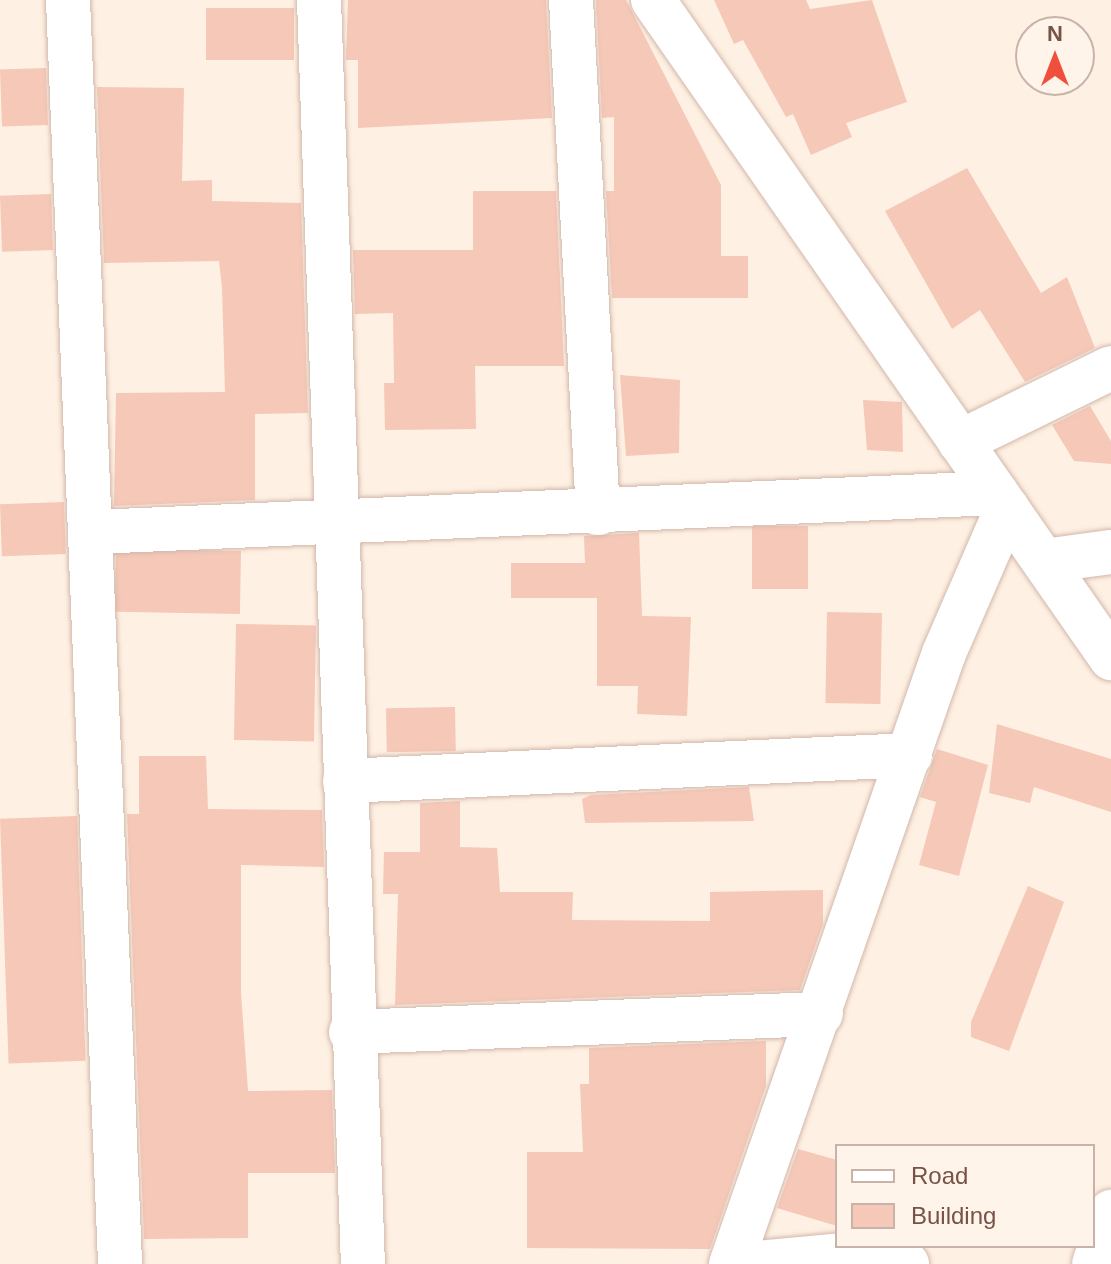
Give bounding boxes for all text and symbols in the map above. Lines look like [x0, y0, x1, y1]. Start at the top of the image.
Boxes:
north arrow [1015, 16, 1095, 96]
text: N [1047, 21, 1063, 46]
legend [835, 1144, 1095, 1248]
text: Road [911, 1162, 968, 1189]
text: Building [911, 1202, 996, 1229]

